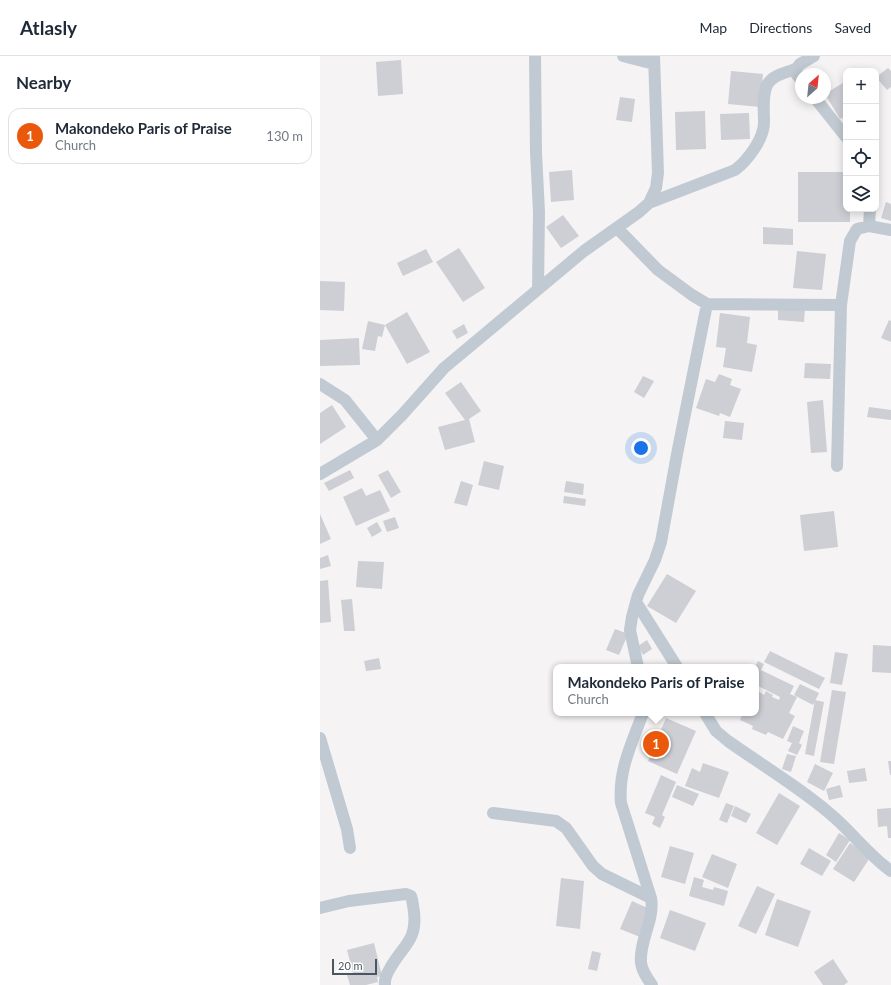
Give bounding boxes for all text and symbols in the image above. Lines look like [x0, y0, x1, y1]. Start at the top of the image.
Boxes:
text: Atlasly [20, 16, 77, 39]
text: Map [700, 19, 727, 36]
text: Directions [749, 19, 812, 36]
text: Saved [834, 19, 871, 36]
north arrow [795, 68, 831, 104]
map controls [843, 68, 879, 212]
button: + [843, 68, 879, 104]
text: Nearby [16, 72, 71, 93]
button: − [843, 104, 879, 140]
text: Makondeko Paris of Praise [55, 119, 232, 137]
text: 1 [26, 128, 34, 144]
text: 130 m [266, 128, 303, 144]
text: Church [55, 137, 96, 153]
button: locate [843, 140, 879, 176]
button: layers [843, 176, 879, 212]
your location [631, 438, 651, 458]
popup [553, 664, 759, 716]
text: Makondeko Paris of Praise [568, 673, 744, 691]
text: Church [568, 691, 609, 707]
pin: 1 [643, 729, 669, 759]
scale bar [332, 957, 377, 976]
text: 20 m [338, 959, 363, 972]

